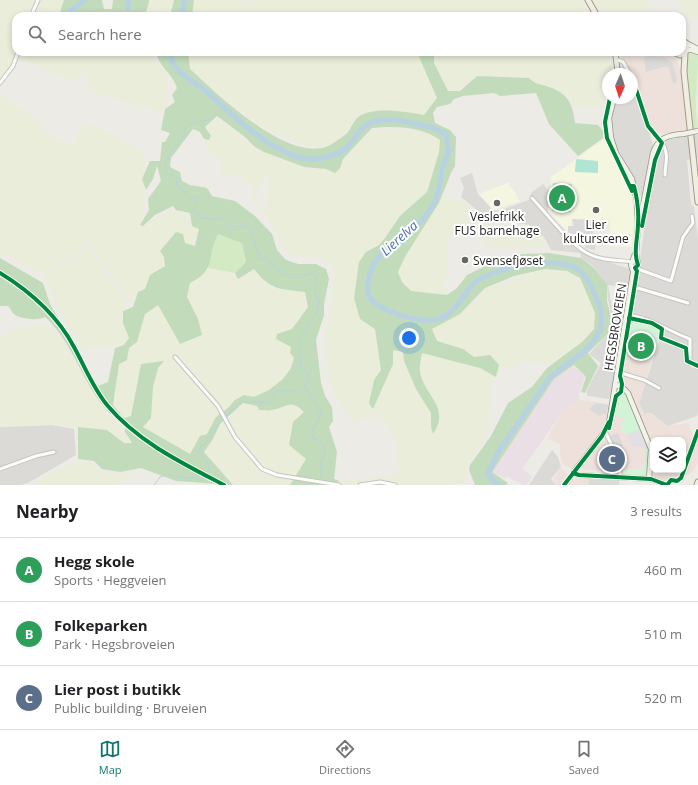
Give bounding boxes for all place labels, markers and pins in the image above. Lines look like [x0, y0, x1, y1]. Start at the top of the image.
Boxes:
pin: A [549, 183, 575, 213]
marker: Veslefrikk FUS barnehage [492, 198, 502, 208]
marker: Lier kulturscene [591, 205, 601, 215]
place label: Veslefrikk FUS barnehage [455, 208, 540, 239]
place label: Lier kulturscene [563, 216, 629, 247]
place label: Svensefjøset [473, 252, 543, 269]
marker: Svensefjøset [460, 255, 470, 265]
pin: B [628, 331, 654, 361]
pin: C [599, 444, 625, 474]

